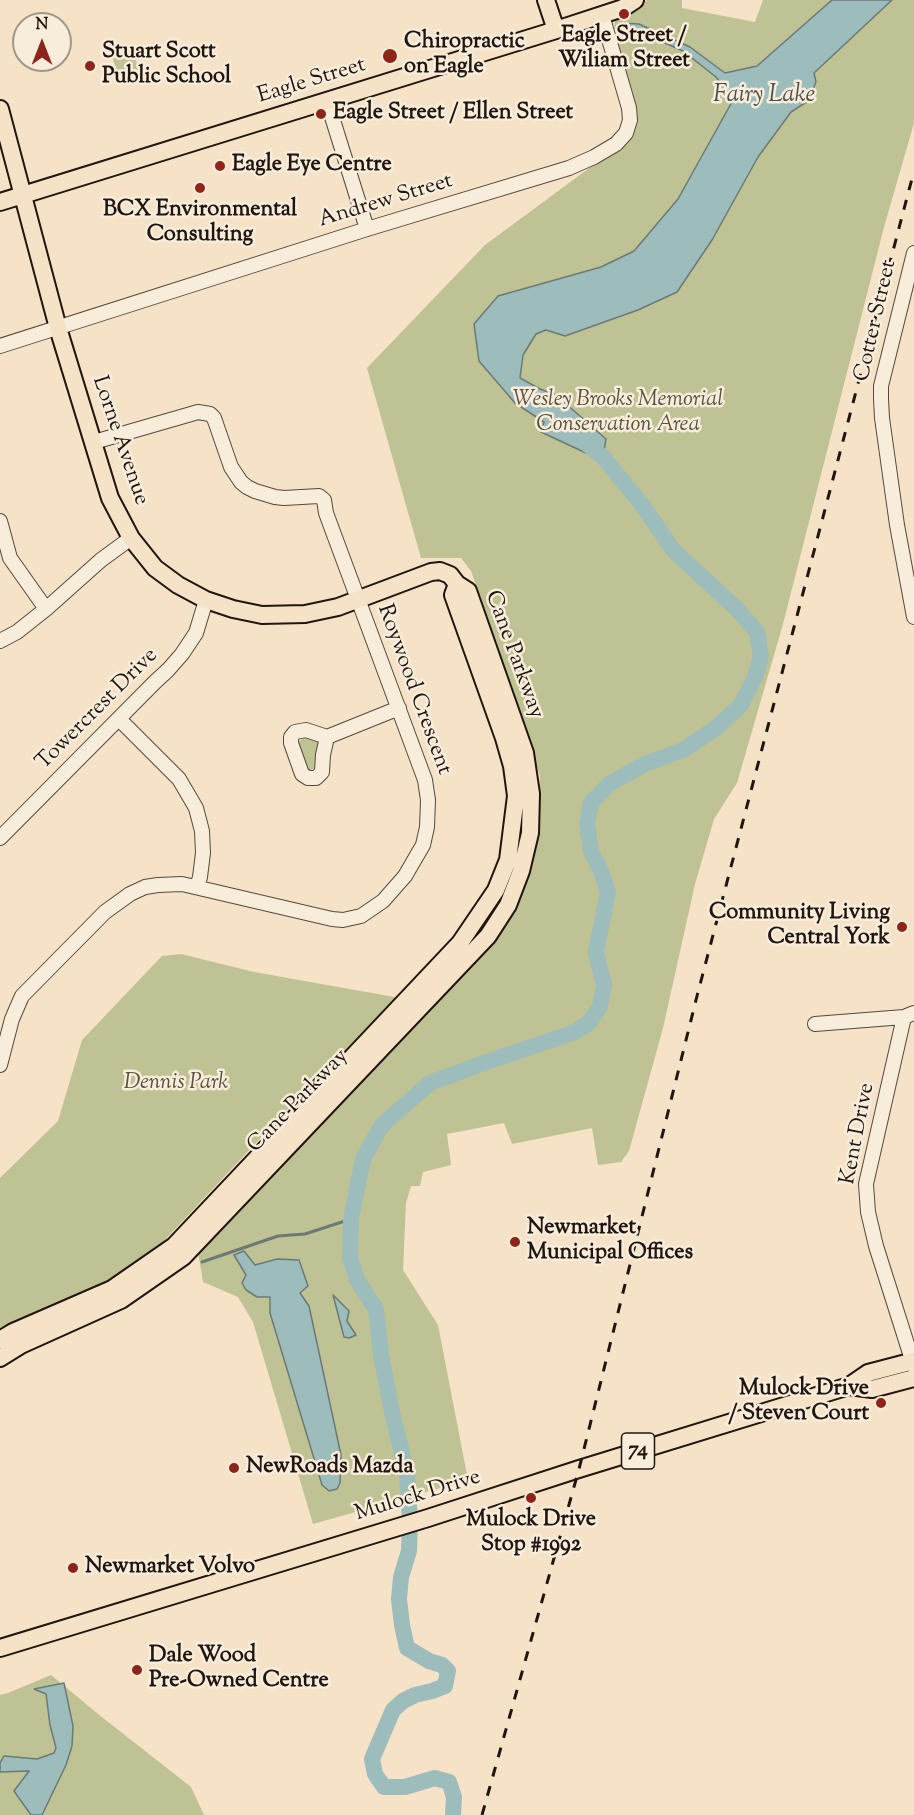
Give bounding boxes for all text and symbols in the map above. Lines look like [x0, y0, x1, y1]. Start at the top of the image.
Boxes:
marker: Eagle Street / Wiliam Street [617, 7, 631, 21]
north arrow [12, 12, 72, 72]
text: N [36, 14, 48, 37]
place label: Eagle Street / Wiliam Street [558, 24, 690, 76]
place label: Chiropractic on Eagle [404, 30, 525, 82]
place label: Stuart Scott Public School [102, 40, 231, 92]
marker: Chiropractic on Eagle [381, 47, 399, 65]
street label: Eagle Street [255, 53, 369, 111]
marker: Stuart Scott Public School [83, 59, 97, 73]
water label: Fairy Lake [713, 83, 815, 111]
place label: Eagle Street / Ellen Street [333, 101, 573, 127]
marker: Eagle Street / Ellen Street [314, 107, 328, 121]
place label: Eagle Eye Centre [232, 153, 392, 179]
marker: Eagle Eye Centre [213, 159, 227, 173]
street label: Andrew Street [316, 169, 456, 235]
marker: BCX Environmental Consulting [193, 181, 207, 195]
place label: BCX Environmental Consulting [103, 198, 297, 249]
street label: Cotter Street [850, 258, 904, 384]
street label: Lorne Avenue [85, 373, 153, 509]
park label: Wesley Brooks Memorial Conservation Area [513, 388, 723, 440]
street label: Cane Parkway [478, 587, 548, 723]
street label: Roywood Crescent [370, 601, 456, 779]
street label: Towercrest Drive [32, 644, 164, 776]
place label: Community Living Central York [709, 901, 890, 952]
marker: Community Living Central York [895, 920, 909, 934]
street label: Cane Parkway [243, 1045, 355, 1159]
park label: Dennis Park [124, 1071, 228, 1097]
street label: Kent Drive [836, 1081, 882, 1187]
place label: Newmarket Municipal Offices [527, 1216, 693, 1268]
marker: Newmarket Municipal Offices [508, 1235, 522, 1249]
place label: Mulock Drive / Steven Court [728, 1377, 869, 1428]
marker: Mulock Drive / Steven Court [874, 1396, 888, 1410]
road number: 74 [622, 1433, 654, 1469]
place label: NewRoads Mazda [246, 1455, 414, 1481]
marker: NewRoads Mazda [227, 1461, 241, 1475]
street label: Mulock Drive [352, 1465, 484, 1529]
marker: Mulock Drive Stop #1992 [524, 1491, 538, 1505]
place label: Mulock Drive Stop #1992 [466, 1508, 596, 1560]
place label: Newmarket Volvo [85, 1555, 255, 1581]
marker: Newmarket Volvo [66, 1561, 80, 1575]
place label: Dale Wood Pre-Owned Centre [149, 1644, 329, 1696]
marker: Dale Wood Pre-Owned Centre [130, 1663, 144, 1677]

